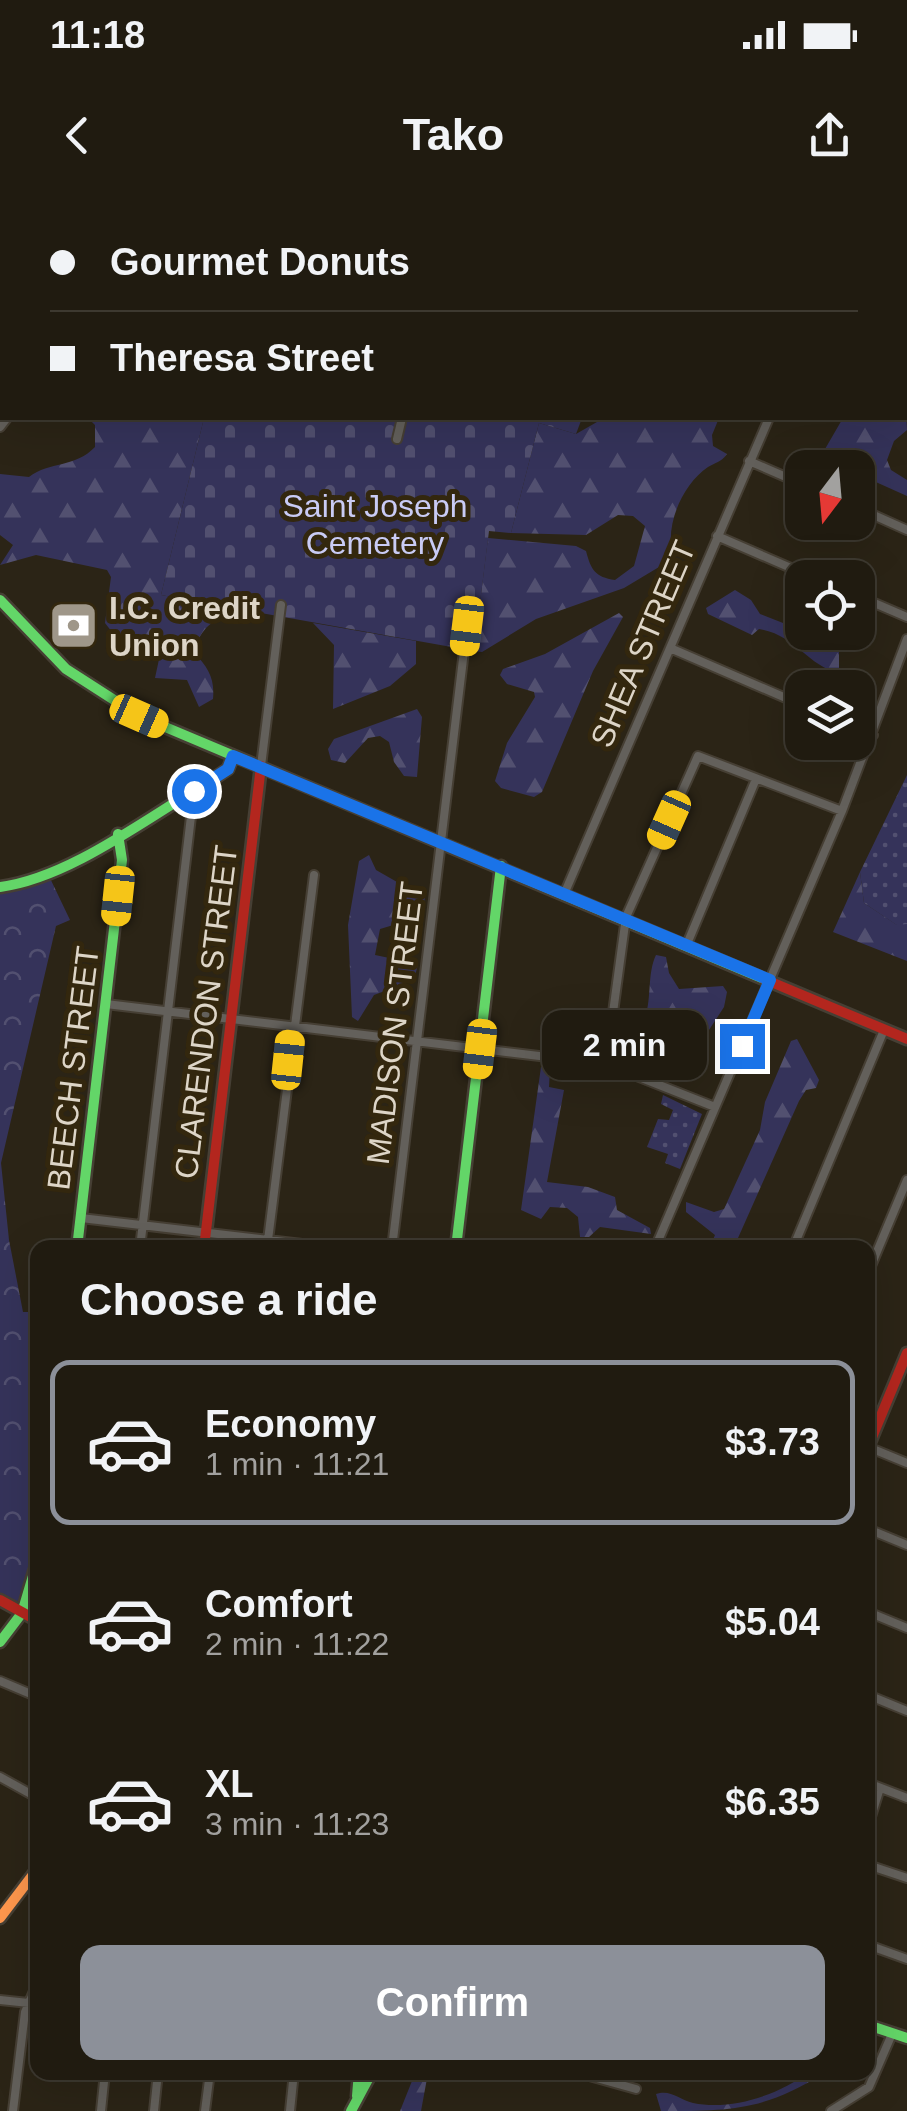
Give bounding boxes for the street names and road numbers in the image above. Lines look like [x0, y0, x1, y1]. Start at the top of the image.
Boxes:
street label: SHEA STREET [583, 535, 703, 753]
street label: CLARENDON STREET [168, 843, 244, 1181]
street label: MADISON STREET [360, 880, 430, 1166]
street label: BEECH STREET [40, 944, 106, 1192]

